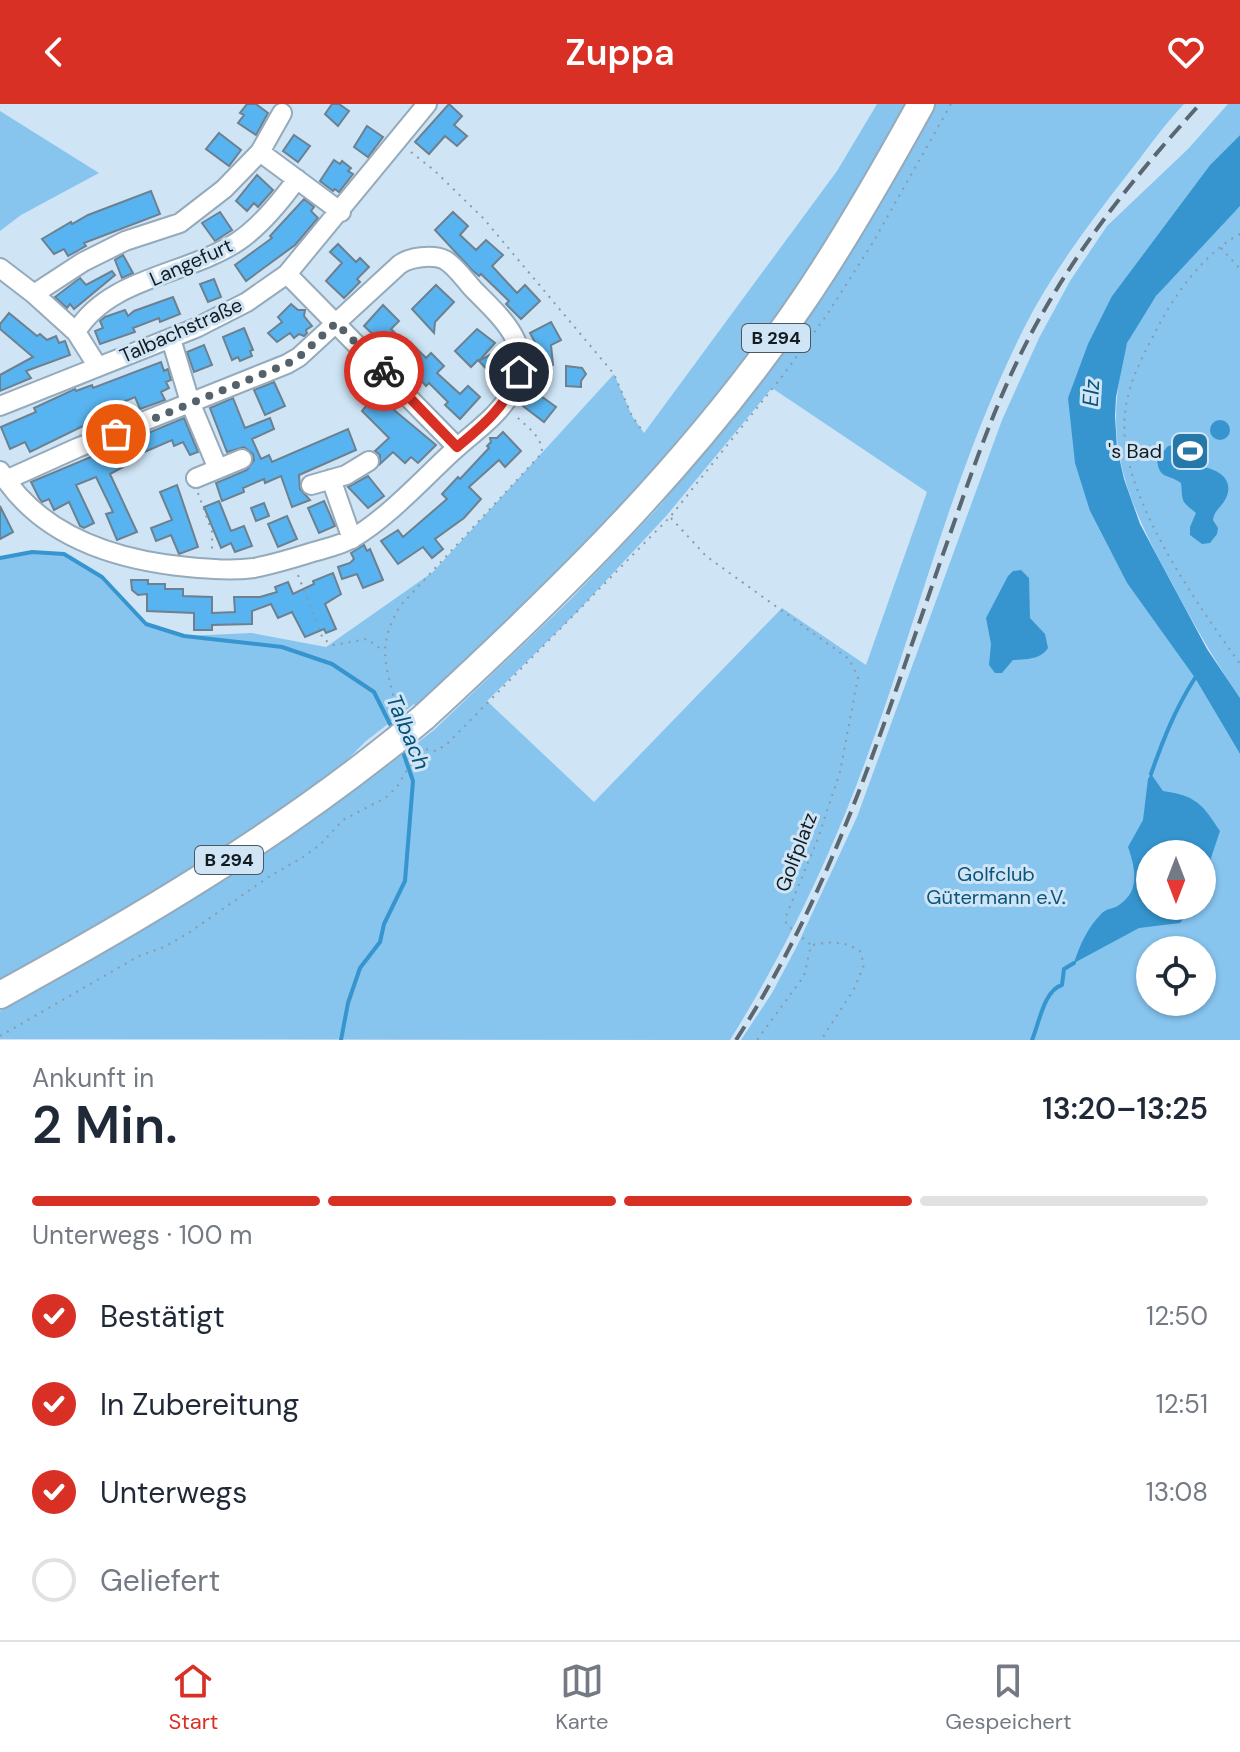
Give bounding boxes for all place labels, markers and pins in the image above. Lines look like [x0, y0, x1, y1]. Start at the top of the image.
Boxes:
pin [485, 338, 553, 406]
pin [82, 400, 150, 468]
sports icon: 's Bad [1169, 430, 1211, 472]
place label: 's Bad [1108, 438, 1162, 464]

